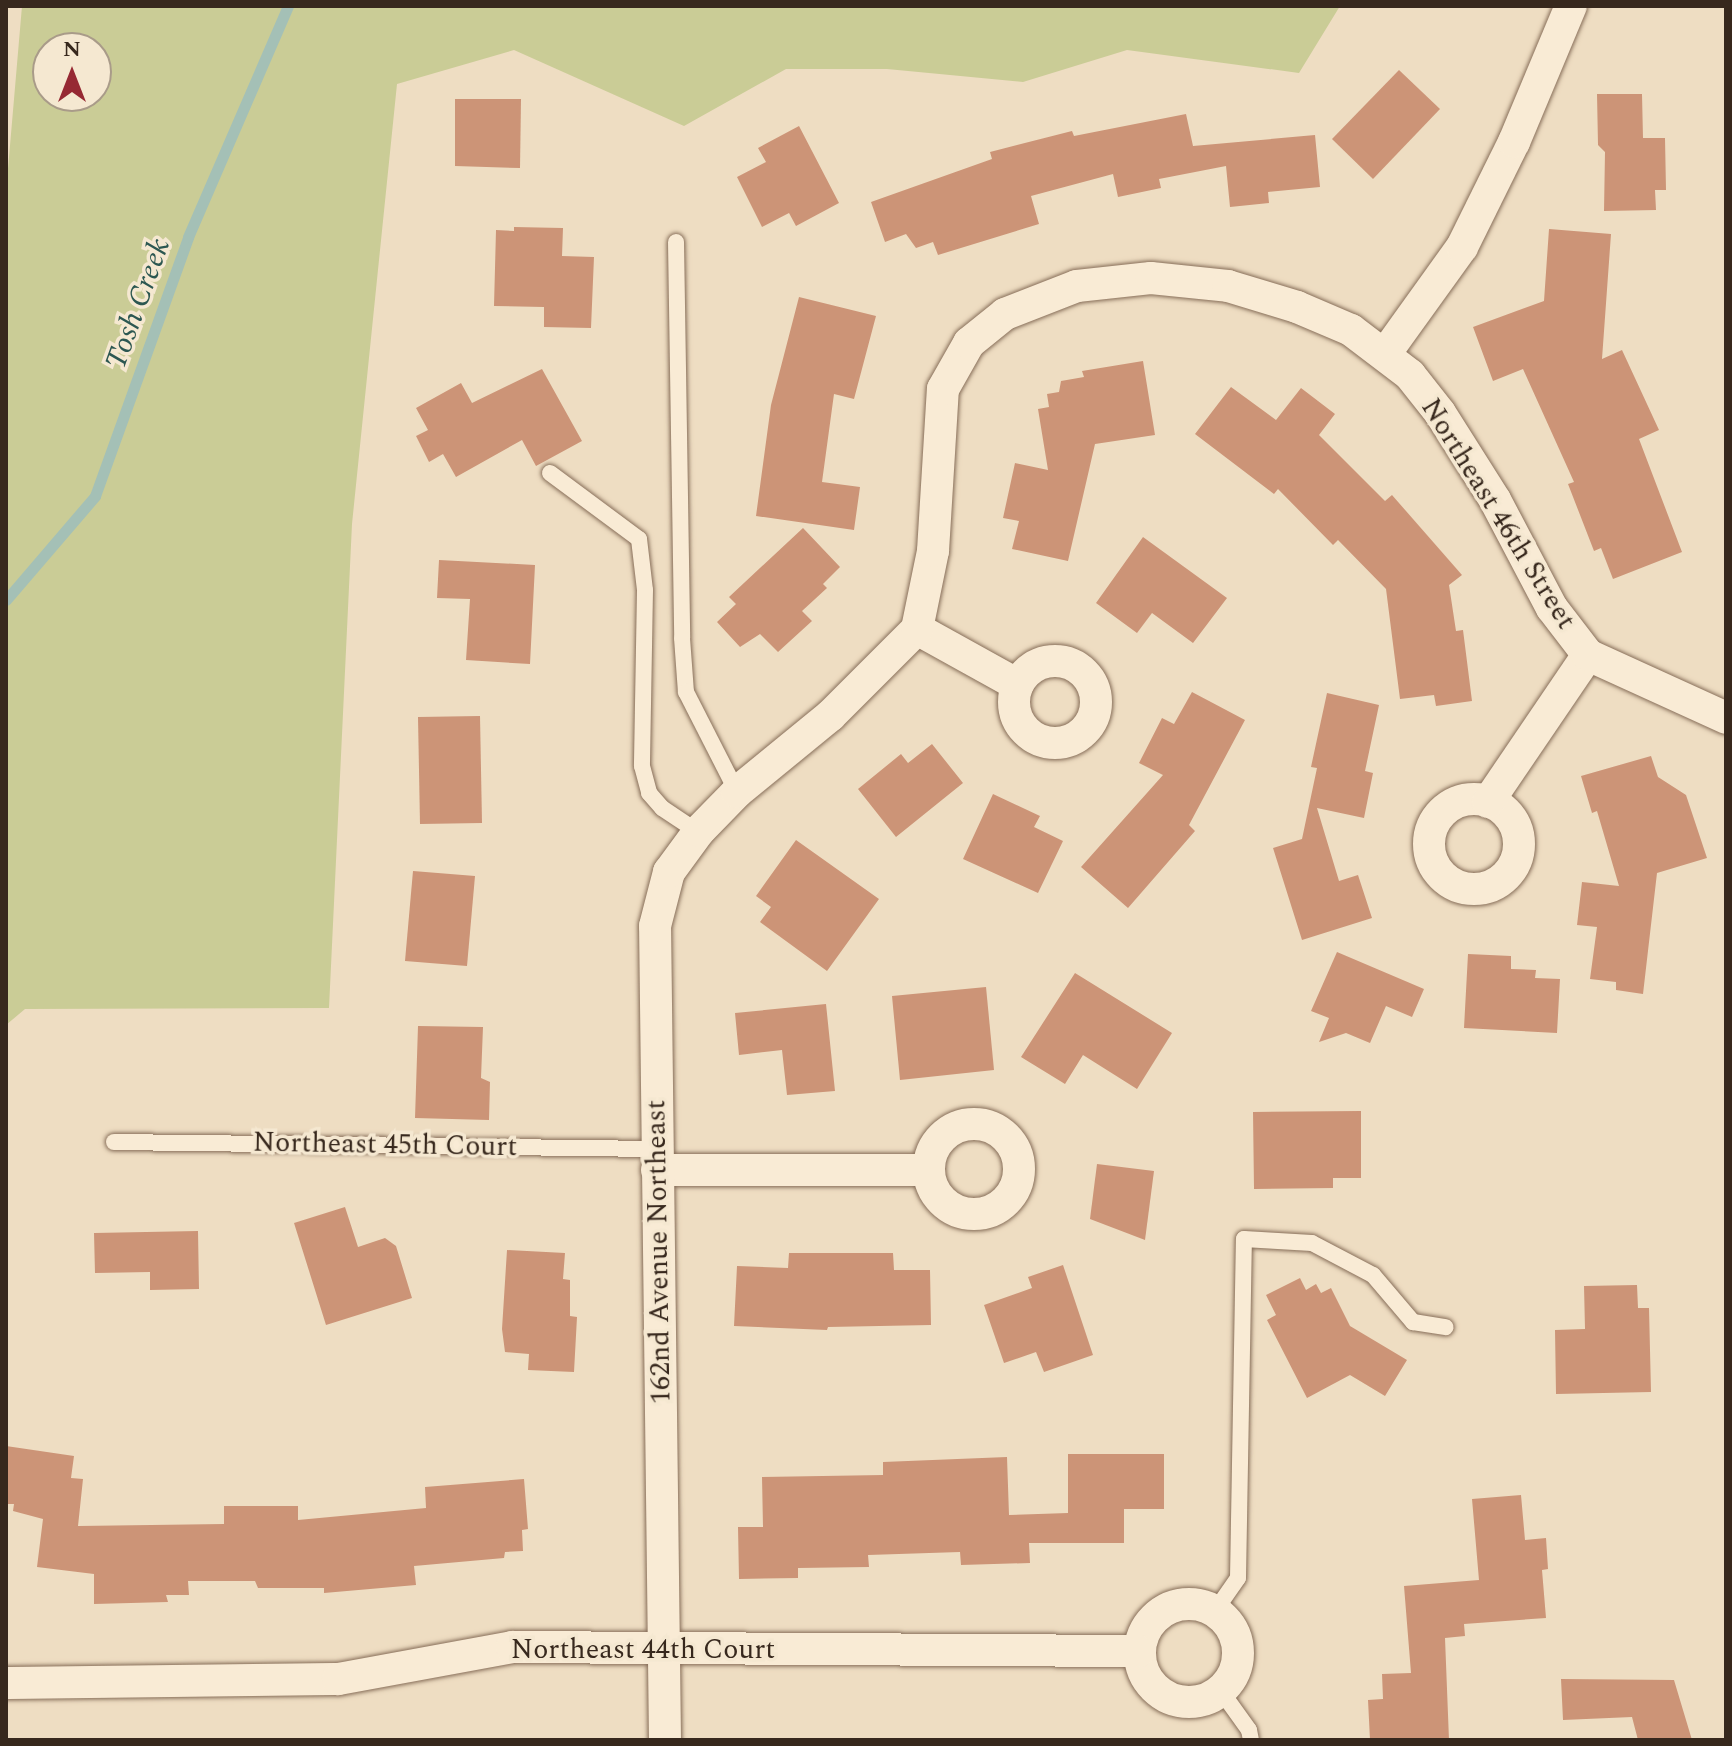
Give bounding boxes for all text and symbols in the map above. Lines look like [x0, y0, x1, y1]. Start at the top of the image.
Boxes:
north arrow [32, 32, 112, 112]
text: N [63, 33, 81, 66]
water label: Tosh Creek [98, 234, 178, 374]
street label: Northeast 46th Street [1413, 392, 1583, 636]
street label: 162nd Avenue Northeast [640, 1100, 678, 1404]
street label: Northeast 45th Court [253, 1126, 517, 1164]
street label: Northeast 44th Court [511, 1633, 775, 1667]

